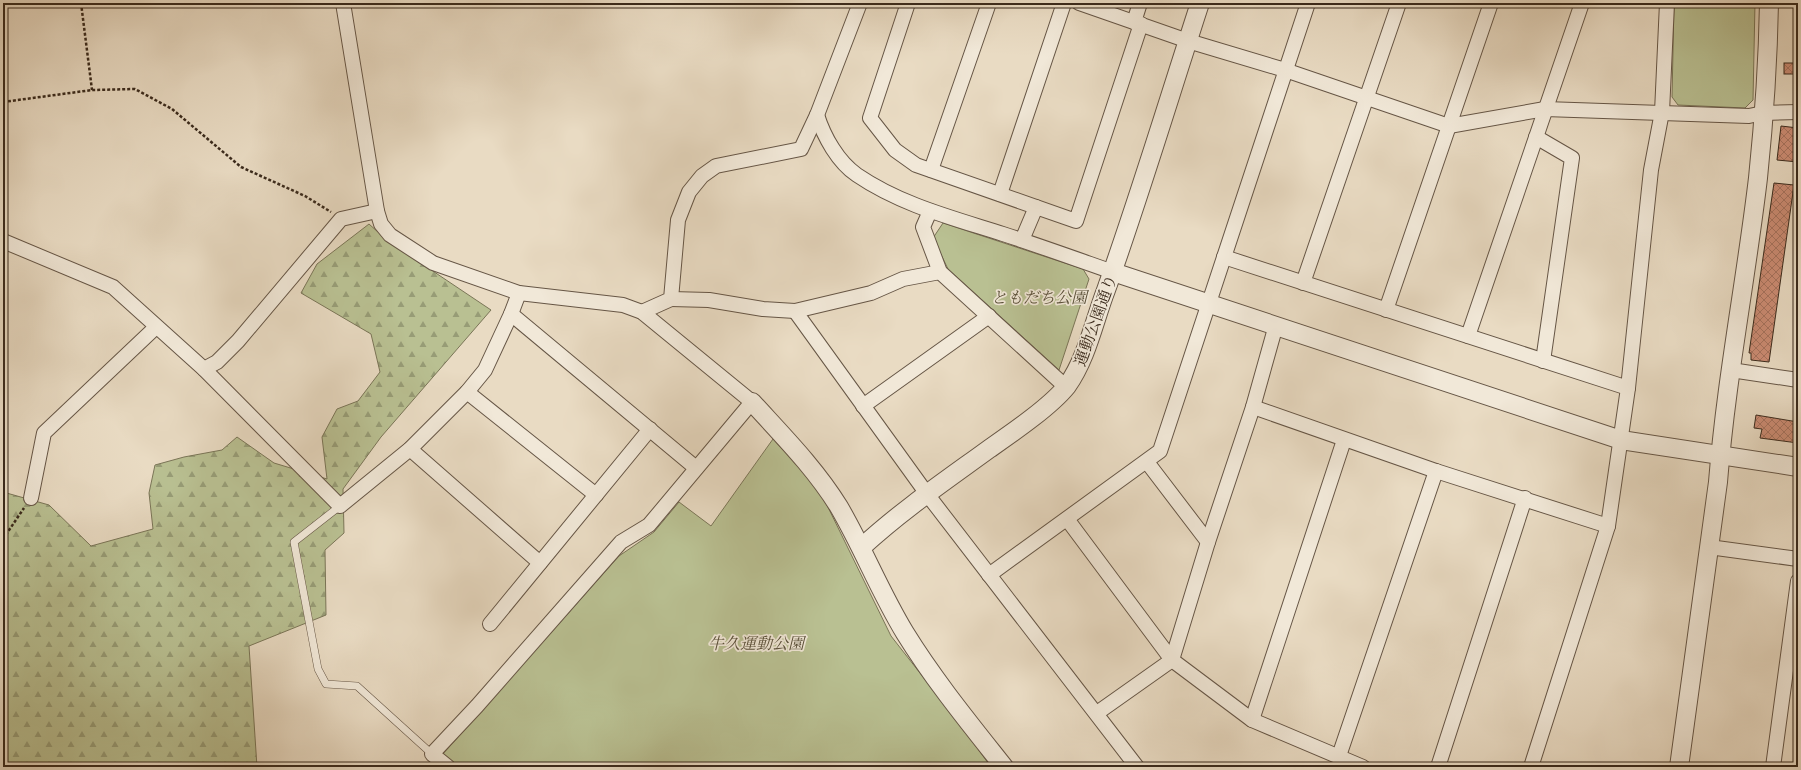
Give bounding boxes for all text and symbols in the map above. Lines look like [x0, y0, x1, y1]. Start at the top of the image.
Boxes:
street label: 運動公園通り [1071, 272, 1121, 369]
park label: ともだち公園 [991, 289, 1090, 307]
park label: 牛久運動公園 [708, 635, 807, 653]

